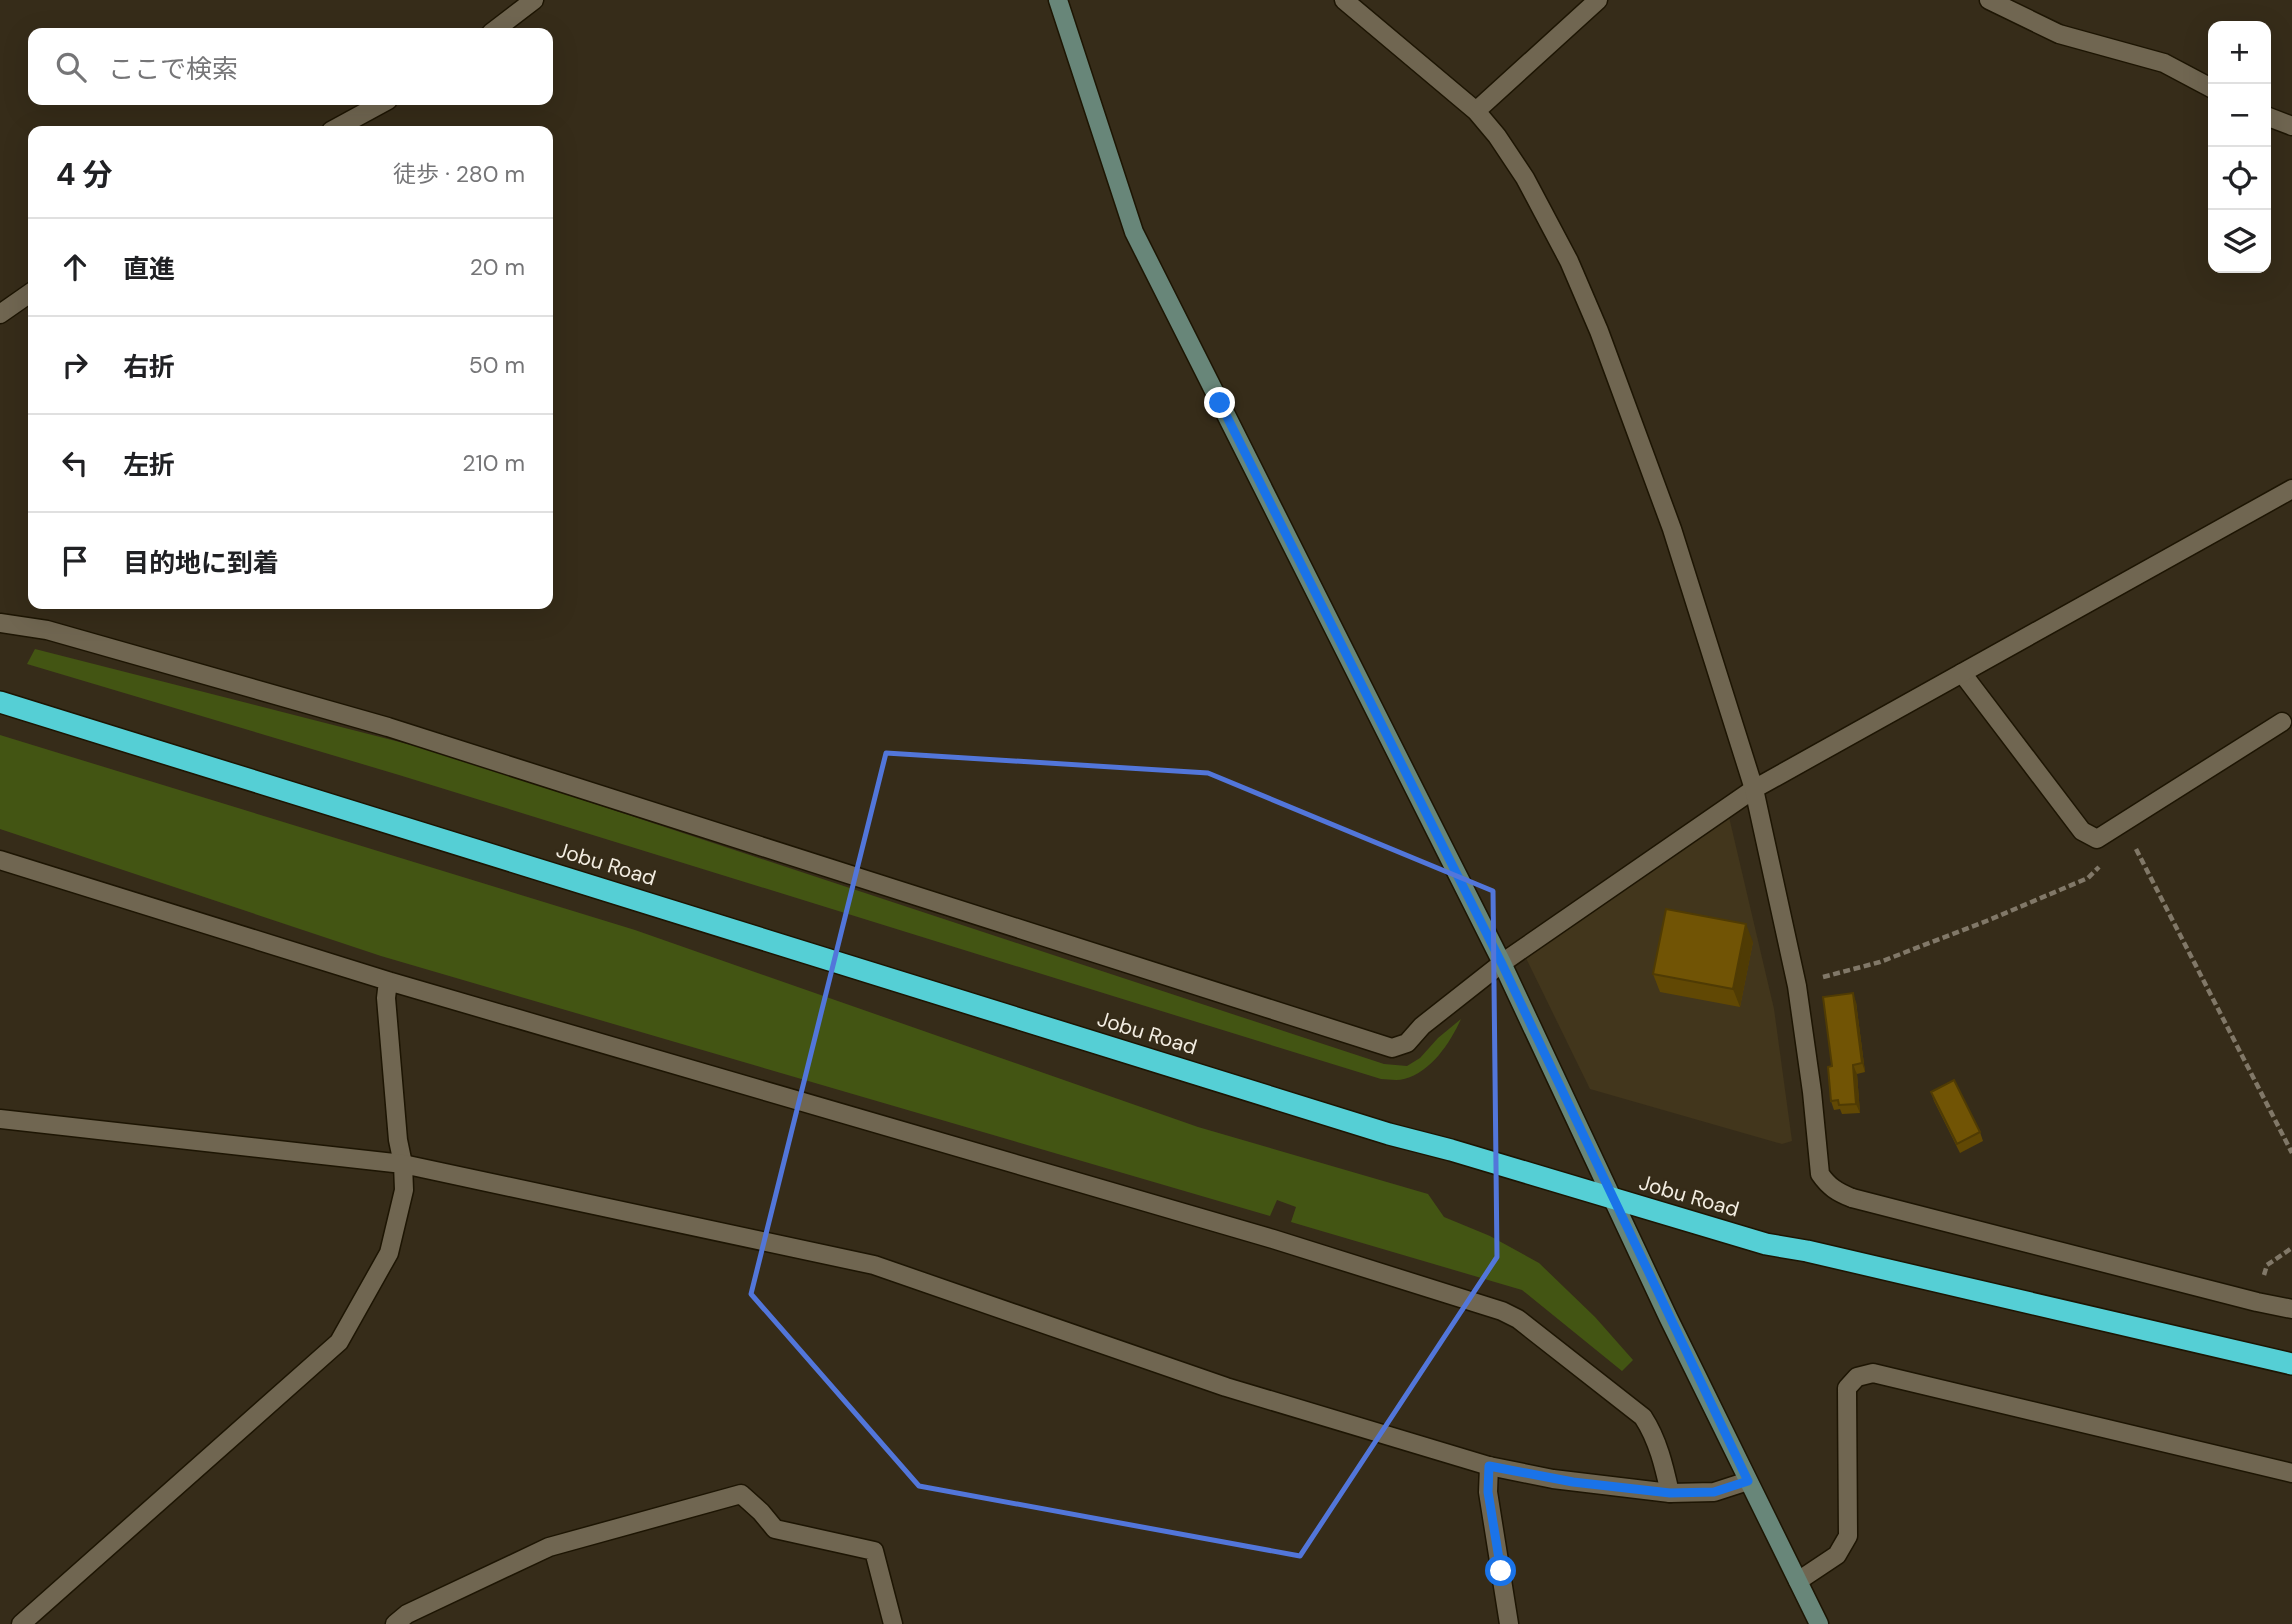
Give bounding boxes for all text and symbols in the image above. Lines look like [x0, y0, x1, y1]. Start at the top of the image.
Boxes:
map controls [2208, 21, 2271, 273]
button: + [2208, 21, 2271, 84]
search box [28, 28, 553, 105]
icon: search [52, 48, 90, 86]
text: ここで検索 [108, 52, 238, 86]
button: − [2208, 84, 2271, 147]
button: locate [2208, 147, 2271, 210]
text: 4 分 [56, 155, 113, 194]
text: 徒歩 · 280 m [393, 159, 525, 189]
button: layers [2208, 210, 2271, 273]
icon: ahead [56, 248, 94, 286]
text: 直進 [123, 252, 175, 286]
text: 20 m [470, 252, 525, 282]
icon: right [56, 346, 94, 384]
text: 右折 [123, 350, 175, 384]
text: 50 m [469, 350, 525, 380]
route end [1204, 387, 1235, 418]
icon: left [56, 444, 94, 482]
text: 左折 [123, 448, 175, 482]
text: 210 m [462, 448, 525, 478]
icon: arrive [56, 542, 94, 580]
text: 目的地に到着 [123, 546, 279, 580]
street label: Jobu Road [553, 836, 659, 892]
street label: Jobu Road [1094, 1005, 1200, 1061]
street label: Jobu Road [1636, 1168, 1742, 1224]
route start [1485, 1555, 1516, 1586]

